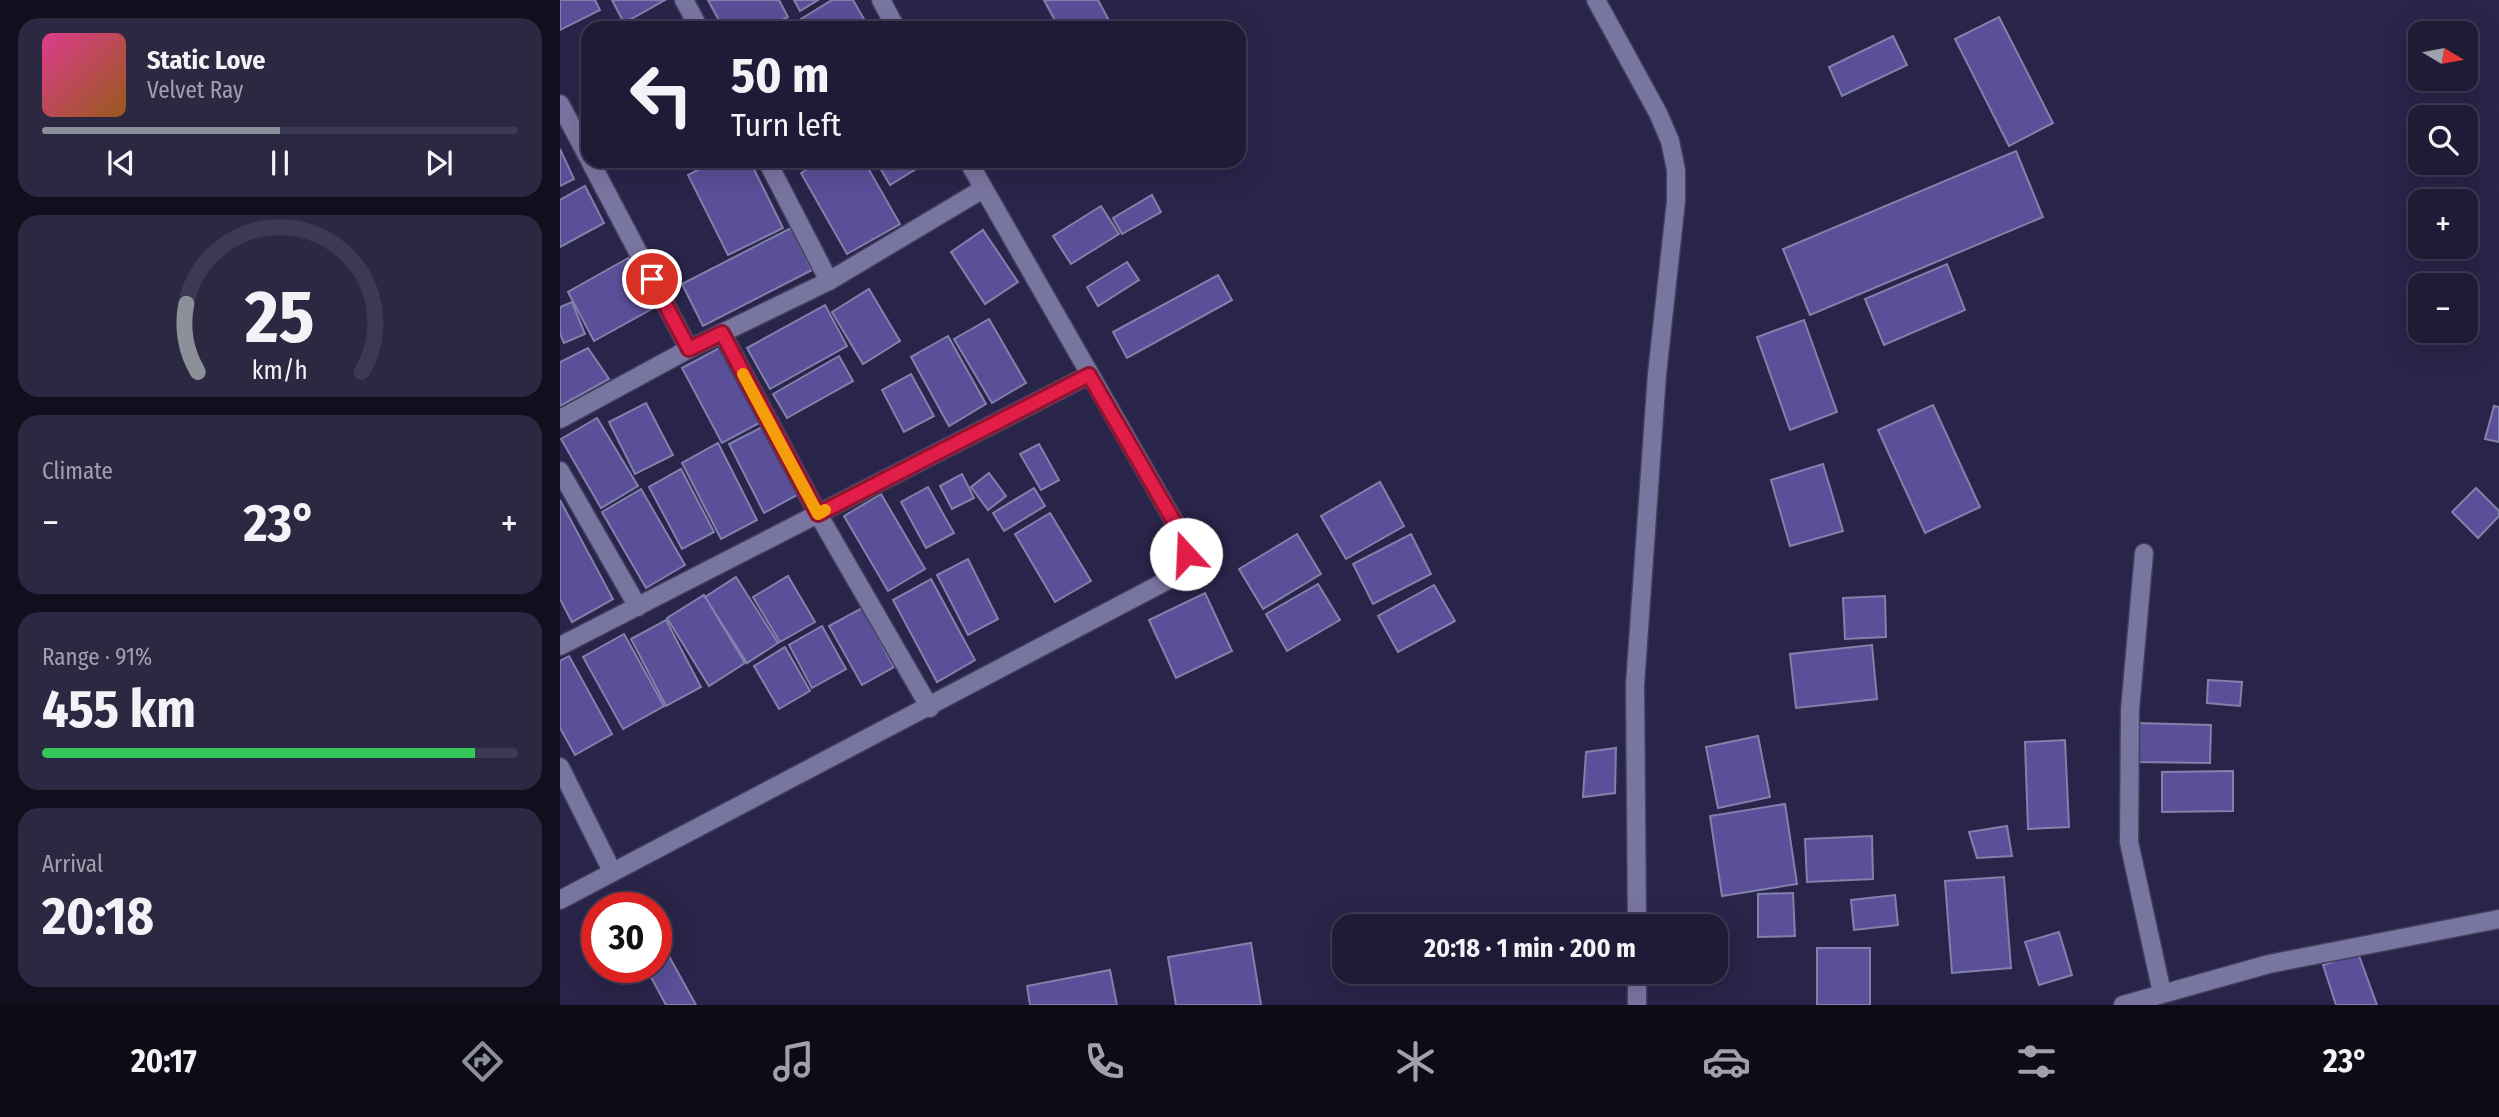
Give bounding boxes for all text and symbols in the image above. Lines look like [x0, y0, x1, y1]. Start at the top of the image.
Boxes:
north arrow [2408, 21, 2478, 91]
map controls [2408, 21, 2478, 343]
text: Static Love [147, 45, 265, 76]
text: 50 m [731, 46, 829, 105]
icon: left [616, 49, 707, 140]
text: Velvet Ray [147, 76, 243, 104]
button: search [2408, 105, 2478, 175]
text: Turn left [731, 106, 841, 144]
icon: previous [102, 144, 140, 182]
icon: pause [261, 144, 299, 182]
icon: next [420, 144, 458, 182]
button: + [2408, 189, 2478, 259]
pin [622, 249, 682, 309]
icon: arrive [633, 260, 671, 298]
button: − [2408, 273, 2478, 343]
text: 25 [244, 274, 315, 361]
text: km/h [252, 356, 308, 386]
text: Climate [42, 457, 113, 485]
text: 23° [243, 492, 316, 555]
text: − [42, 500, 59, 546]
text: + [501, 500, 518, 546]
position arrow [1149, 517, 1223, 591]
text: Range · 91% [42, 643, 152, 671]
text: 455 km [42, 678, 196, 741]
text: Arrival [42, 850, 103, 878]
text: 20:18 [42, 885, 154, 948]
speed limit sign: 30 [581, 892, 672, 983]
text: 20:18 · 1 min · 200 m [1424, 933, 1636, 964]
icon: directions [458, 1037, 507, 1086]
icon: music [769, 1037, 818, 1086]
icon: phone [1080, 1037, 1129, 1086]
icon: climate [1391, 1037, 1440, 1086]
icon: car [1702, 1037, 1751, 1086]
icon: filters [2012, 1037, 2061, 1086]
text: 20:17 [131, 1042, 197, 1080]
text: 23° [2323, 1042, 2368, 1080]

